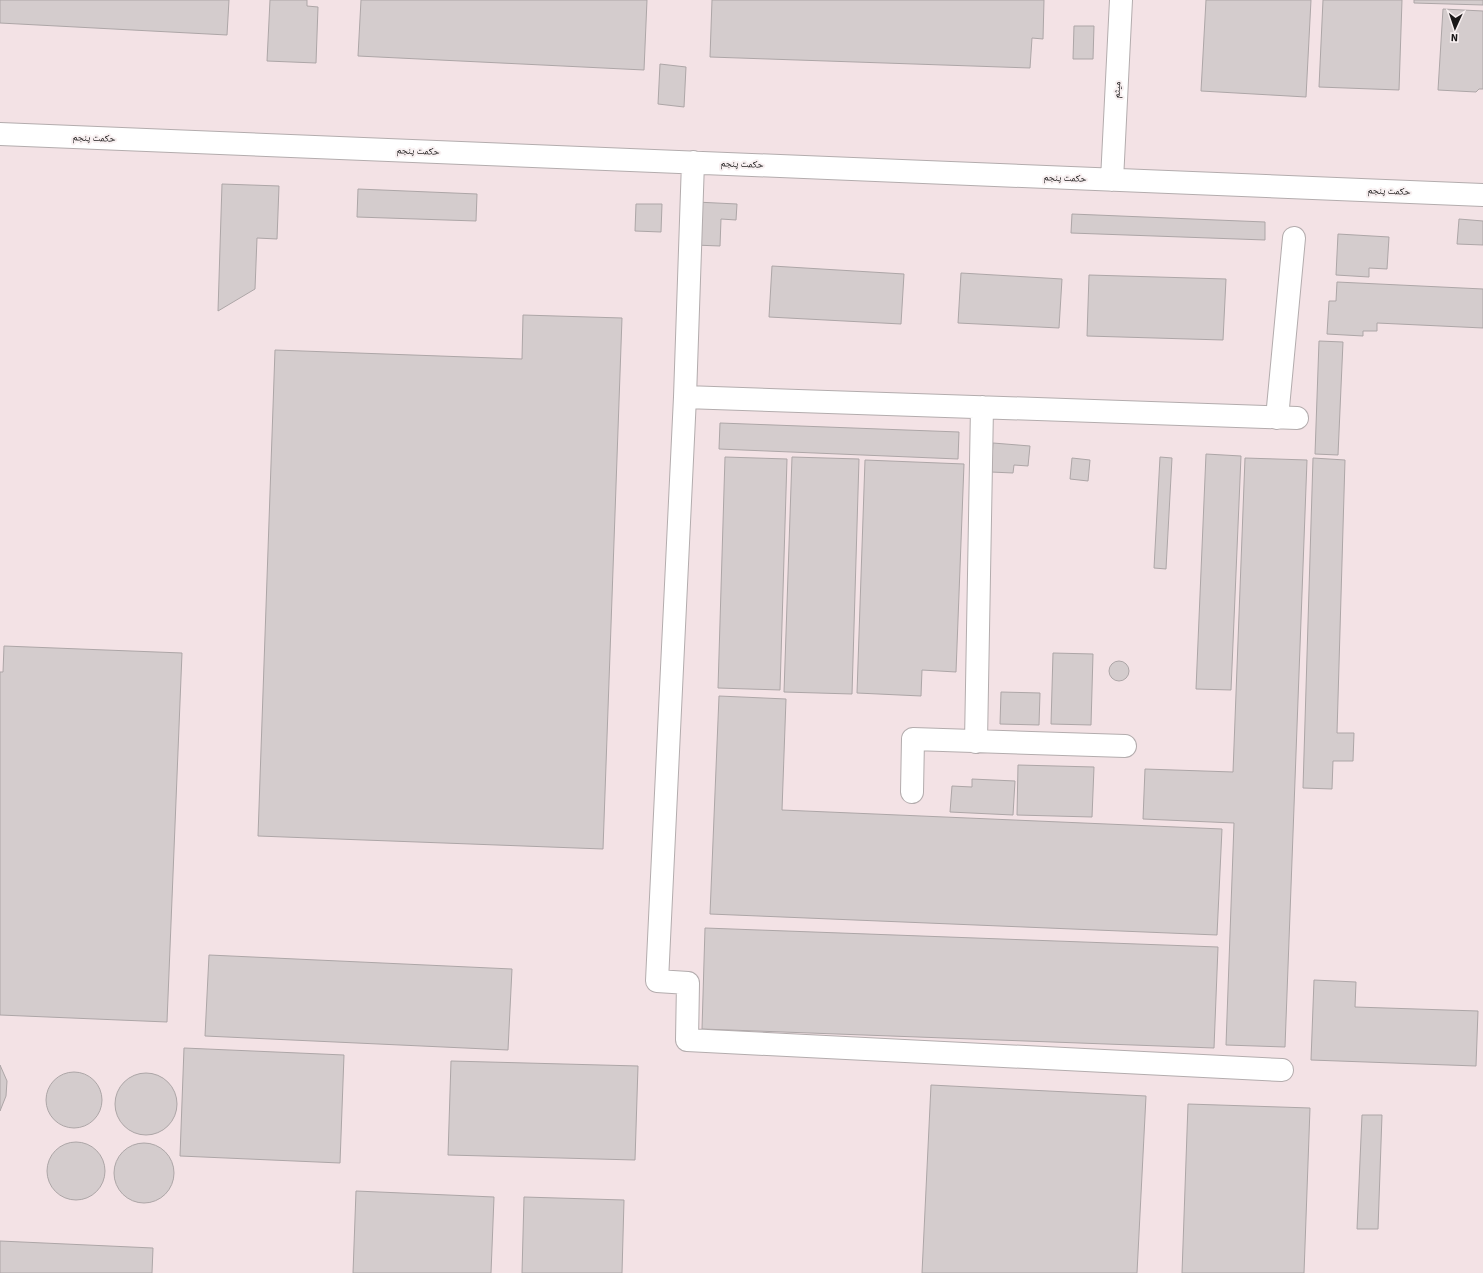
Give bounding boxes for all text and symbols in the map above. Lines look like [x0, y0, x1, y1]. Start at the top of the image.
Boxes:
north arrow [1435, 8, 1475, 48]
text: N [1450, 30, 1459, 45]
street label: میثم [1110, 81, 1124, 99]
street label: حکمت پنجم [72, 130, 117, 146]
street label: حکمت پنجم [396, 143, 441, 159]
street label: حکمت پنجم [720, 156, 765, 172]
street label: حکمت پنجم [1043, 170, 1088, 186]
street label: حکمت پنجم [1367, 183, 1412, 199]

